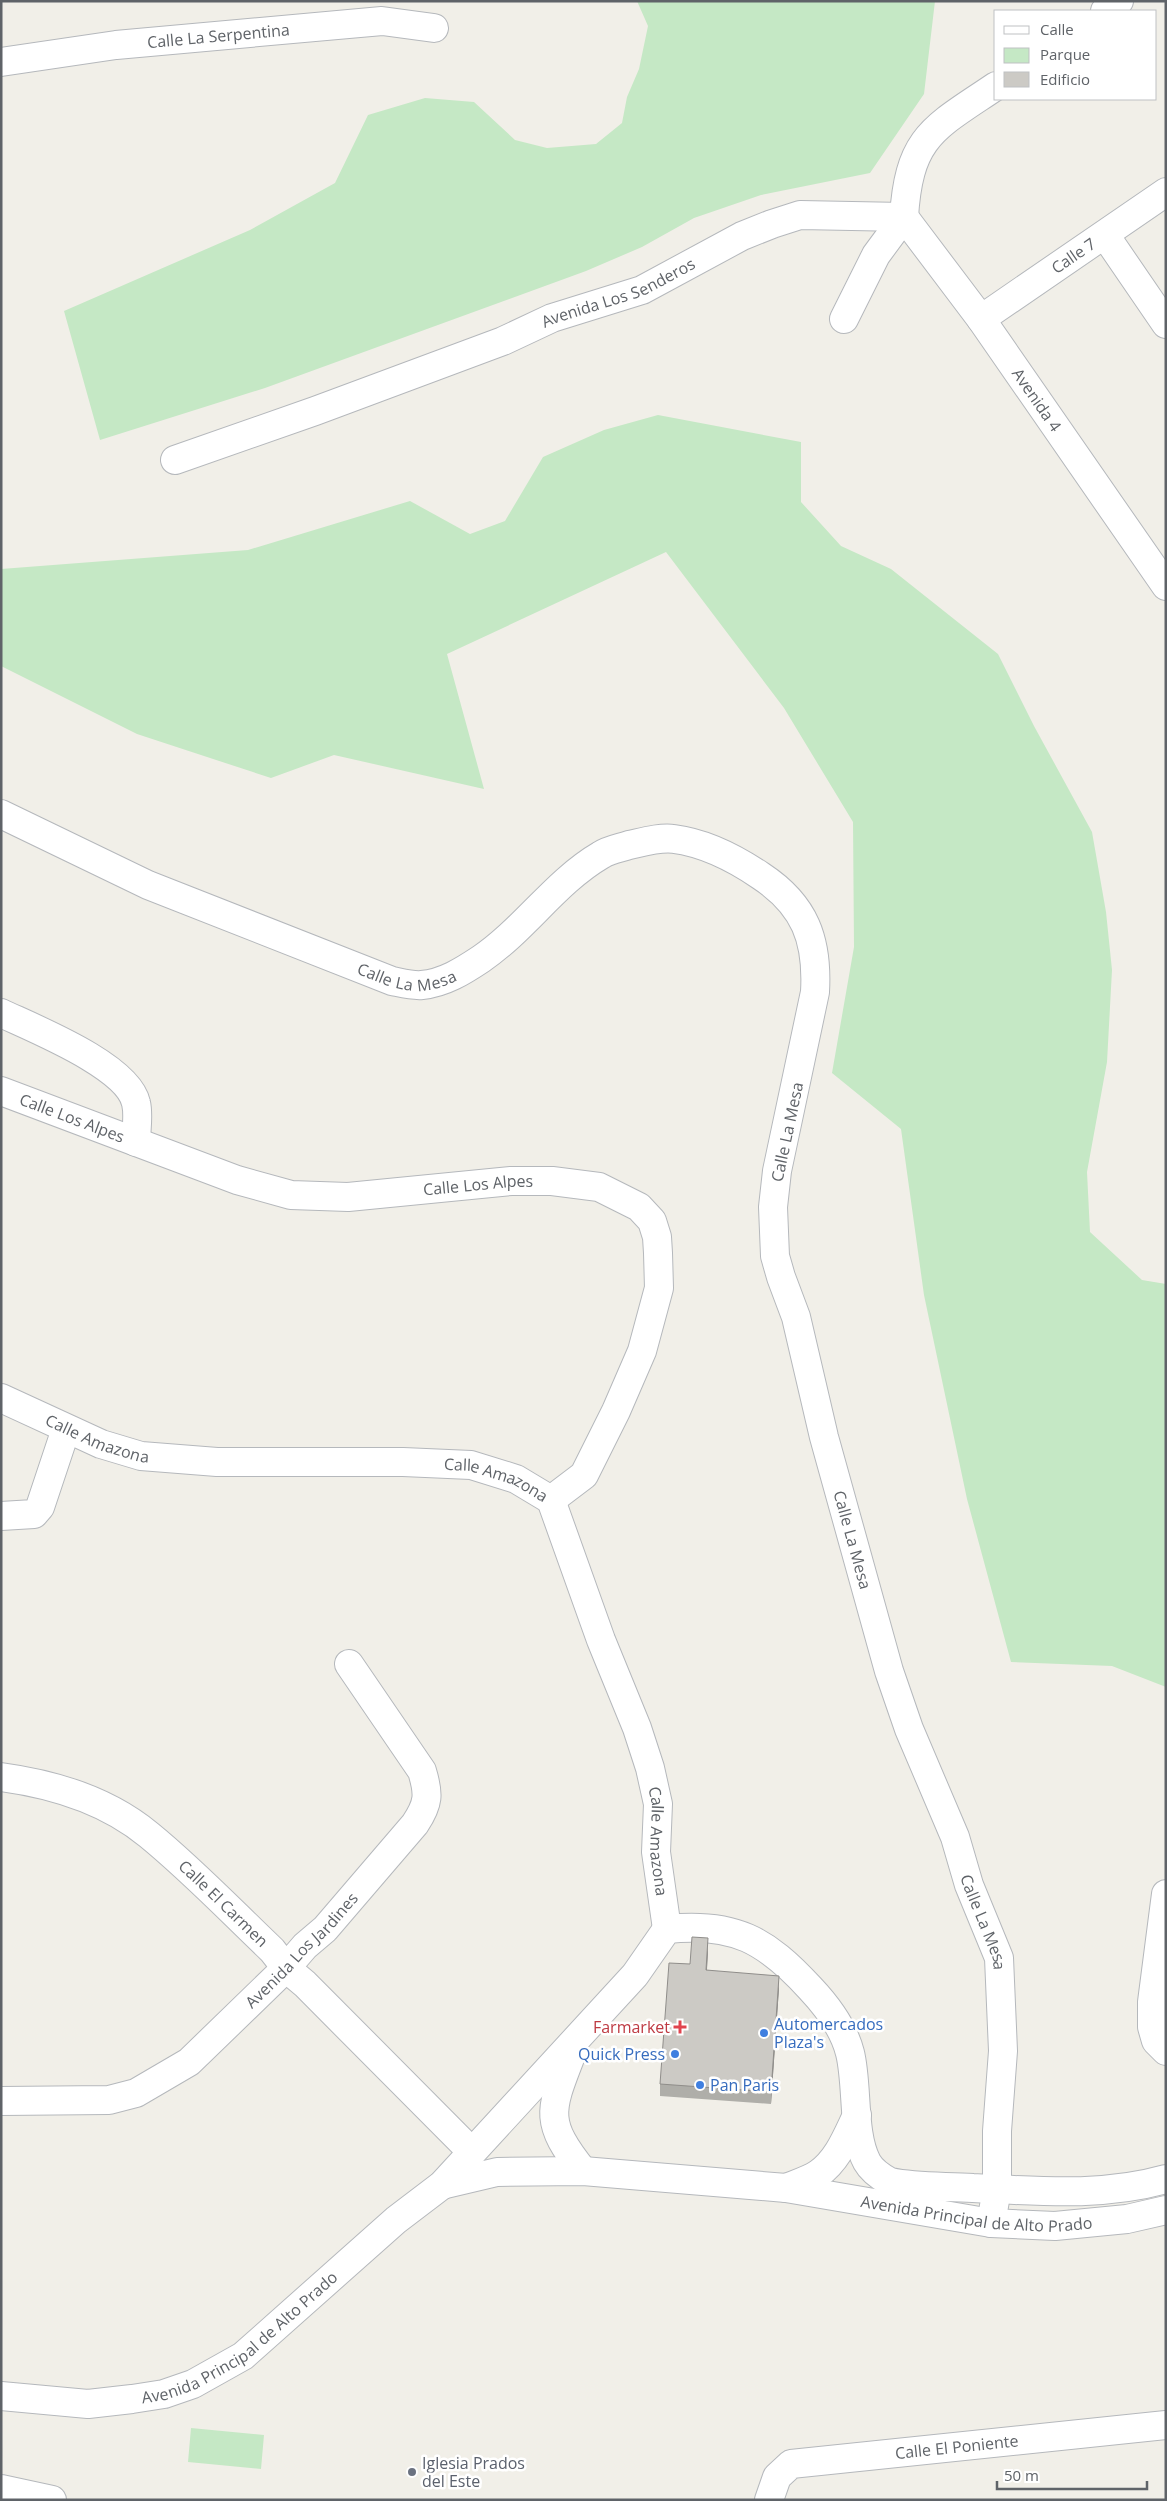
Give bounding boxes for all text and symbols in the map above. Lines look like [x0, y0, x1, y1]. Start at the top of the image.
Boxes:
legend [994, 10, 1157, 100]
street label: Calle La Serpentina [146, 18, 291, 53]
text: Calle [1040, 19, 1074, 39]
text: Parque [1040, 44, 1090, 64]
text: Edificio [1040, 69, 1090, 89]
street label: Calle 7 [1047, 233, 1100, 279]
street label: Avenida Los Senderos [537, 253, 699, 333]
street label: Avenida 4 [1007, 363, 1067, 436]
street label: Calle La Mesa [354, 958, 460, 997]
street label: Calle La Mesa [766, 1080, 808, 1184]
street label: Calle Los Alpes [17, 1088, 128, 1148]
street label: Calle Los Alpes [422, 1170, 533, 1201]
street label: Calle Amazona [42, 1409, 150, 1468]
street label: Calle Amazona [443, 1453, 552, 1507]
street label: Calle La Mesa [828, 1488, 877, 1592]
street label: Calle Amazona [643, 1784, 673, 1897]
street label: Calle El Carmen [174, 1855, 273, 1952]
street label: Calle La Mesa [955, 1872, 1011, 1970]
street label: Avenida Los Jardines [240, 1888, 363, 2013]
place label: Automercados Plaza's [774, 2013, 883, 2053]
place label: Farmarket [593, 2016, 670, 2038]
marker: Farmarket [674, 2021, 686, 2033]
marker: Automercados Plaza's [758, 2027, 770, 2039]
place label: Quick Press [578, 2043, 665, 2065]
marker: Quick Press [669, 2048, 681, 2060]
place label: Pan Paris [710, 2074, 779, 2096]
marker: Pan Paris [694, 2079, 706, 2091]
street label: Avenida Principal de Alto Prado [859, 2190, 1093, 2237]
street label: Avenida Principal de Alto Prado [140, 2266, 342, 2408]
street label: Calle El Poniente [894, 2429, 1019, 2464]
place label: Iglesia Prados del Este [422, 2452, 525, 2492]
scale bar [997, 2458, 1147, 2490]
text: 50 m [1004, 2465, 1039, 2485]
marker: Iglesia Prados del Este [406, 2466, 418, 2478]

